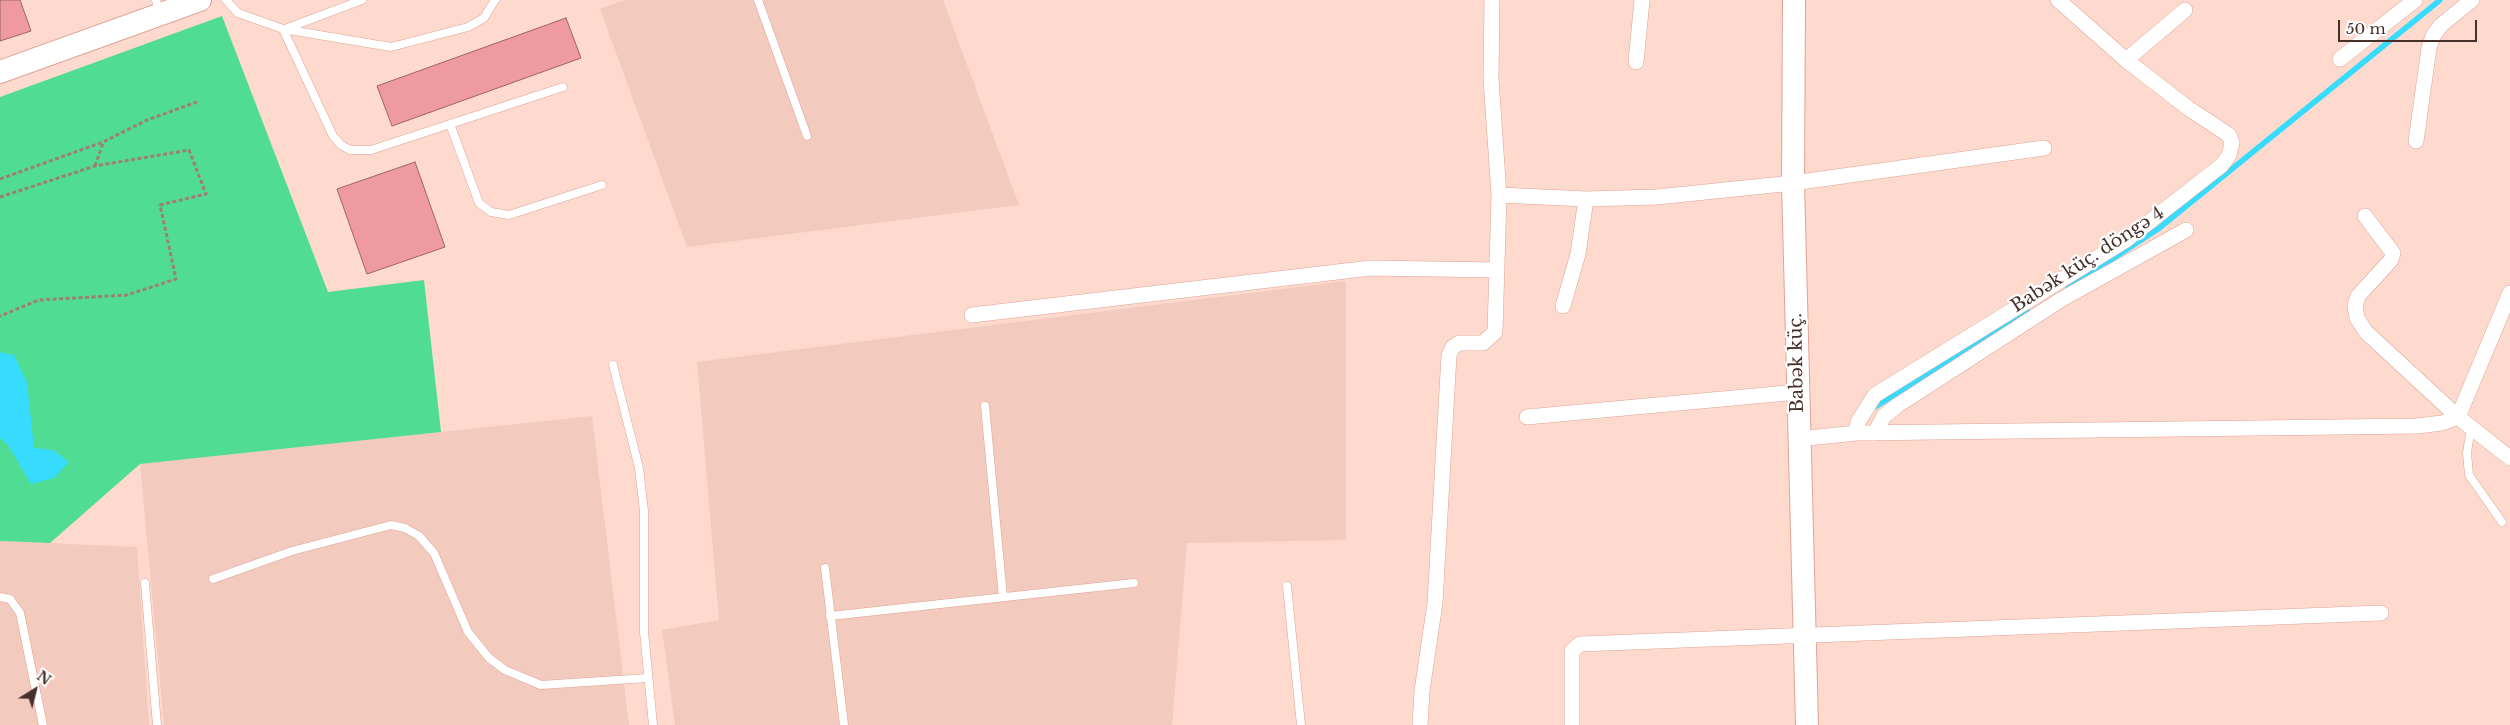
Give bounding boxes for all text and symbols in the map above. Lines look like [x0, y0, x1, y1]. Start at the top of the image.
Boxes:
scale bar [2340, 10, 2479, 42]
text: 50 m [2346, 19, 2386, 38]
street label: Babək küç. döngə 4 [2007, 202, 2169, 318]
street label: Babək küç. [1785, 313, 1809, 413]
north arrow [10, 665, 60, 715]
text: N [33, 667, 54, 689]

